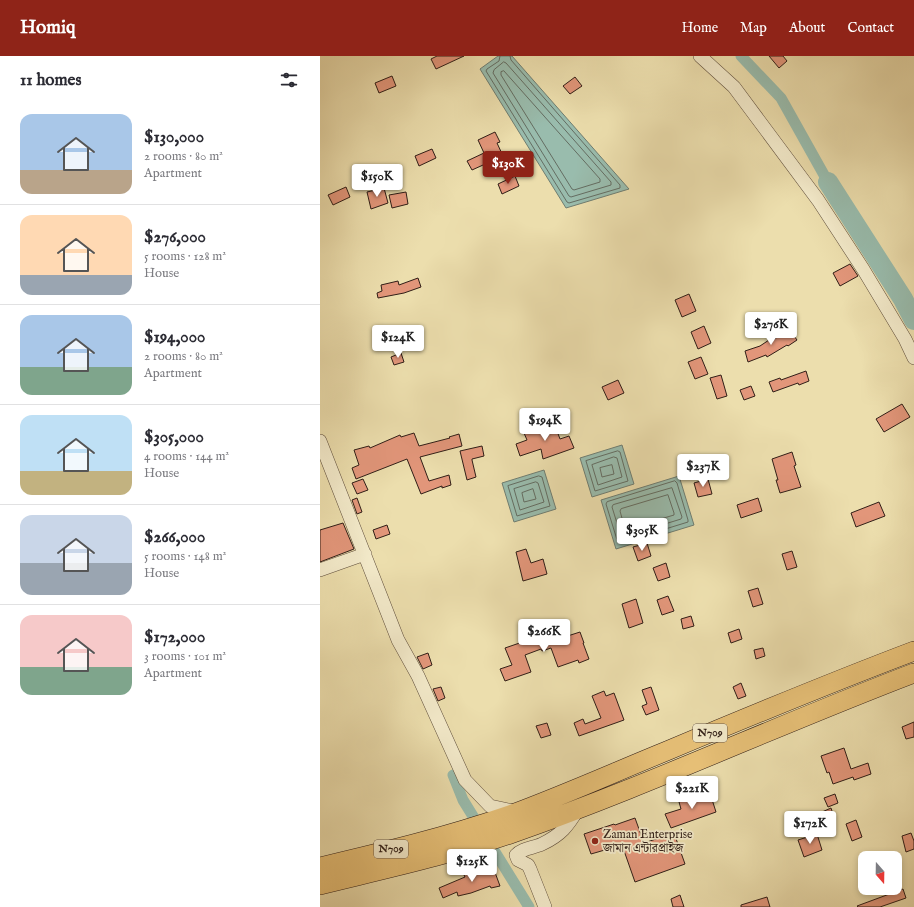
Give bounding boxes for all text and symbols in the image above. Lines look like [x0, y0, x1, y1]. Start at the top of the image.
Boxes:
text: Homiq [20, 16, 75, 40]
text: Home [682, 19, 718, 37]
text: Map [740, 19, 767, 37]
text: About [789, 19, 825, 37]
text: Contact [847, 19, 894, 37]
icon: filters [278, 69, 300, 91]
text: 11 homes [20, 70, 81, 91]
text: $130,000 [144, 127, 204, 148]
icon: home [52, 130, 100, 178]
text: 2 rooms · 80 m² [144, 148, 223, 165]
pin: $130K [480, 151, 536, 185]
text: $130K [492, 155, 524, 172]
pin: $150K [349, 164, 405, 198]
text: Apartment [144, 165, 202, 182]
text: $150K [361, 168, 393, 185]
text: $276,000 [144, 227, 206, 248]
icon: home [52, 231, 100, 279]
text: 5 rooms · 128 m² [144, 248, 226, 265]
text: House [144, 265, 179, 282]
pin: $276K [743, 312, 799, 346]
text: $276K [754, 316, 788, 333]
pin: $124K [370, 325, 426, 359]
text: $194,000 [144, 327, 205, 348]
text: $124K [381, 329, 415, 346]
icon: home [52, 331, 100, 379]
text: 2 rooms · 80 m² [144, 348, 223, 365]
text: Apartment [144, 365, 202, 382]
pin: $194K [517, 408, 573, 442]
text: $194K [528, 412, 562, 429]
text: $305,000 [144, 427, 204, 448]
icon: home [52, 431, 100, 479]
text: 4 rooms · 144 m² [144, 448, 229, 465]
pin: $237K [675, 454, 731, 488]
text: $237K [686, 458, 720, 475]
text: House [144, 465, 179, 482]
pin: $305K [614, 518, 670, 552]
text: $305K [626, 522, 658, 539]
text: $266,000 [144, 527, 205, 548]
icon: home [52, 531, 100, 579]
text: 5 rooms · 148 m² [144, 548, 226, 565]
text: House [144, 565, 179, 582]
pin: $266K [516, 619, 572, 653]
text: $266K [527, 623, 561, 640]
text: $172,000 [144, 627, 205, 648]
icon: home [52, 631, 100, 679]
text: 3 rooms · 101 m² [144, 648, 226, 665]
text: Apartment [144, 665, 202, 682]
road number: N709 [693, 724, 727, 742]
pin: $221K [664, 776, 720, 810]
text: $221K [675, 780, 709, 797]
pin: $172K [782, 811, 838, 845]
text: $172K [793, 815, 827, 832]
place label: Zaman Enterprise জামান এন্টারপ্রাইজ [602, 827, 693, 856]
marker: Zaman Enterprise জামান এন্টারপ্রাইজ [590, 836, 600, 846]
road number: N709 [374, 840, 408, 858]
pin: $125K [444, 849, 500, 883]
north arrow [858, 851, 902, 895]
map controls [858, 851, 902, 895]
text: $125K [456, 853, 488, 870]

